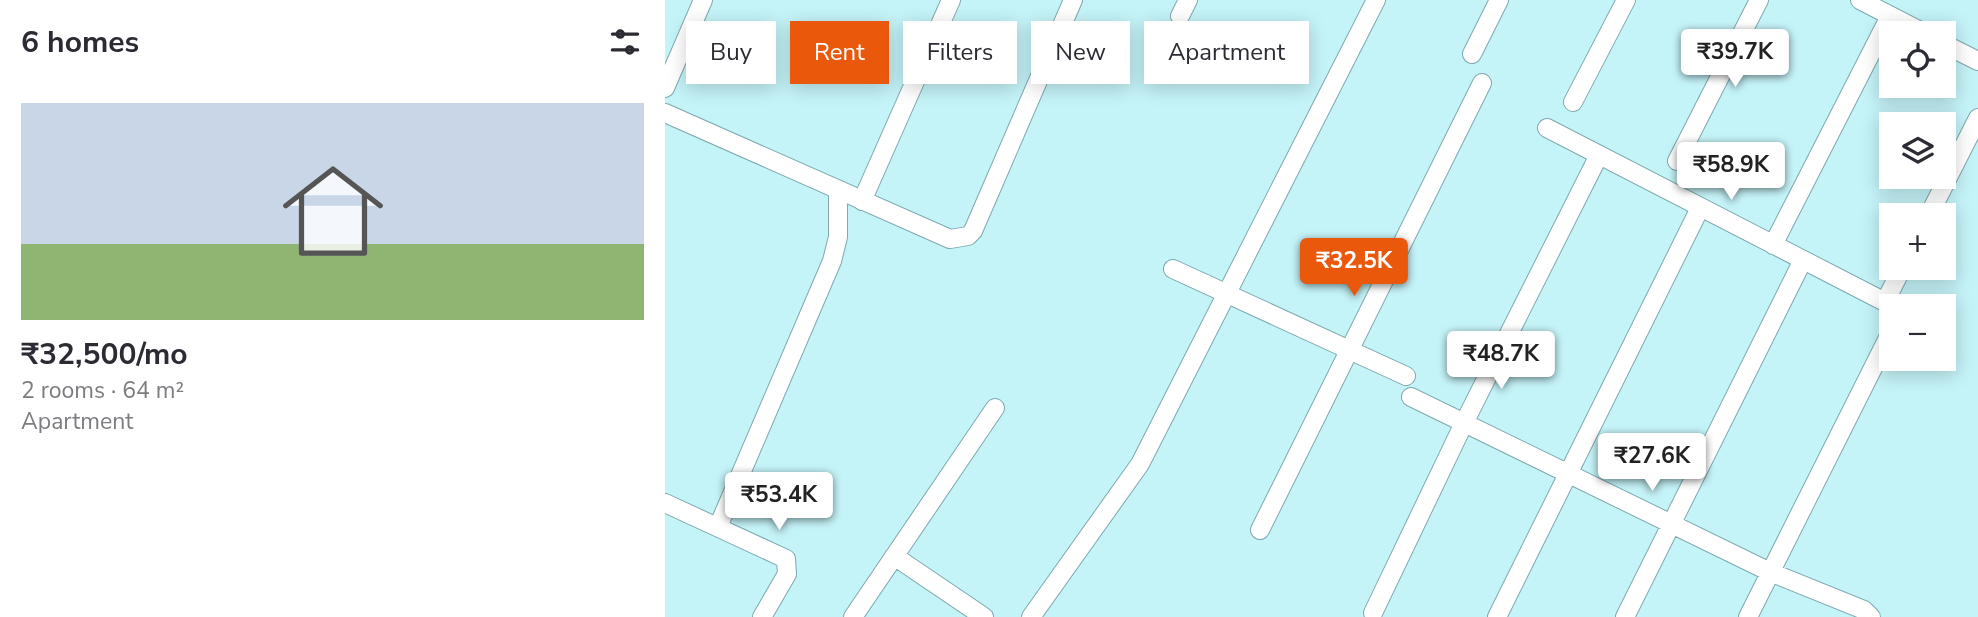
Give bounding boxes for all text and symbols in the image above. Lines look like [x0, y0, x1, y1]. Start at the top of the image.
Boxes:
chip: Buy [686, 21, 776, 84]
chip: Rent [790, 21, 889, 84]
chip: Filters [903, 21, 1017, 84]
chip: New [1031, 21, 1130, 84]
chip: Apartment [1144, 21, 1309, 84]
map controls [1879, 21, 1956, 371]
button: locate [1879, 21, 1956, 98]
text: 6 homes [21, 22, 139, 63]
icon: filters [606, 23, 644, 61]
pin: ₹39.7K [1678, 29, 1792, 89]
text: ₹39.7K [1697, 36, 1773, 67]
button: layers [1879, 112, 1956, 189]
pin: ₹58.9K [1674, 142, 1788, 202]
icon: home [270, 148, 396, 274]
text: ₹58.9K [1693, 149, 1769, 180]
button: + [1879, 203, 1956, 280]
pin: ₹32.5K [1297, 238, 1411, 298]
text: ₹32.5K [1316, 245, 1392, 276]
button: − [1879, 294, 1956, 371]
pin: ₹48.7K [1444, 332, 1558, 391]
text: ₹32,500/mo [21, 334, 188, 375]
text: ₹48.7K [1463, 338, 1539, 369]
text: 2 rooms · 64 m² [21, 375, 184, 406]
text: Apartment [21, 406, 133, 437]
pin: ₹27.6K [1595, 434, 1709, 493]
text: ₹27.6K [1614, 440, 1690, 471]
pin: ₹53.4K [722, 472, 836, 532]
text: ₹53.4K [741, 479, 817, 510]

